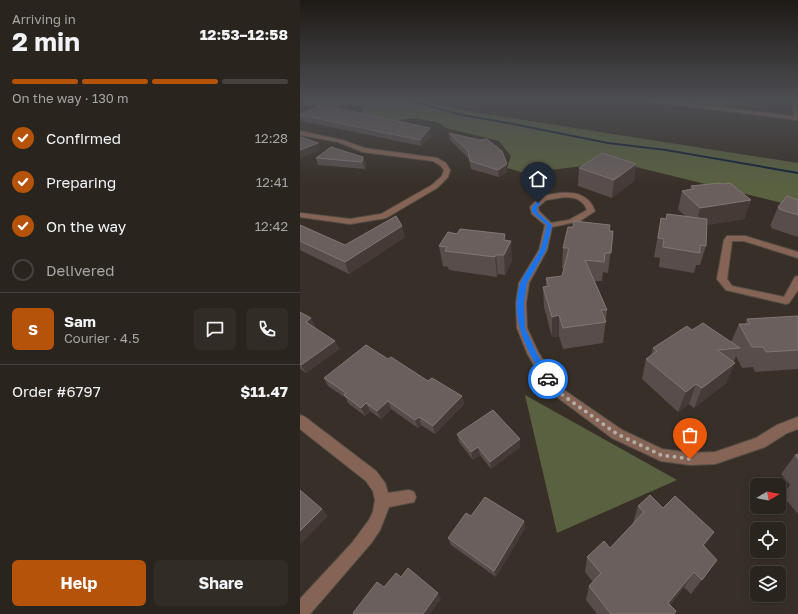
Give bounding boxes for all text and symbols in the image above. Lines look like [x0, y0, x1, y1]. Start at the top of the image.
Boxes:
text: Arriving in [12, 11, 76, 27]
text: 12:53–12:58 [200, 25, 288, 43]
text: 2 min [12, 26, 80, 57]
text: On the way · 130 m [12, 90, 129, 106]
icon: check [12, 127, 34, 149]
text: Confirmed [46, 129, 121, 147]
text: 12:28 [255, 130, 288, 146]
pin [521, 162, 555, 203]
icon: home [527, 168, 549, 190]
icon: check [12, 171, 34, 193]
text: Preparing [46, 173, 116, 191]
text: 12:41 [256, 174, 288, 190]
icon: check [12, 215, 34, 237]
text: On the way [46, 217, 126, 235]
text: 12:42 [255, 218, 288, 234]
text: Delivered [46, 261, 114, 279]
button: chat [194, 308, 236, 350]
button: phone [246, 308, 288, 350]
text: Sam [64, 312, 96, 330]
text: S [28, 320, 38, 338]
text: Courier · 4.5 [64, 330, 139, 346]
courier [528, 359, 568, 399]
icon: car [537, 368, 559, 390]
text: Order #6797 [12, 382, 101, 400]
text: $11.47 [240, 382, 288, 400]
pin [673, 418, 707, 459]
icon: bag [679, 424, 701, 446]
north arrow [750, 478, 786, 514]
map controls [750, 478, 786, 602]
button: locate [750, 522, 786, 558]
button: Help [12, 560, 146, 606]
button: Share [154, 560, 288, 606]
button: layers [750, 566, 786, 602]

